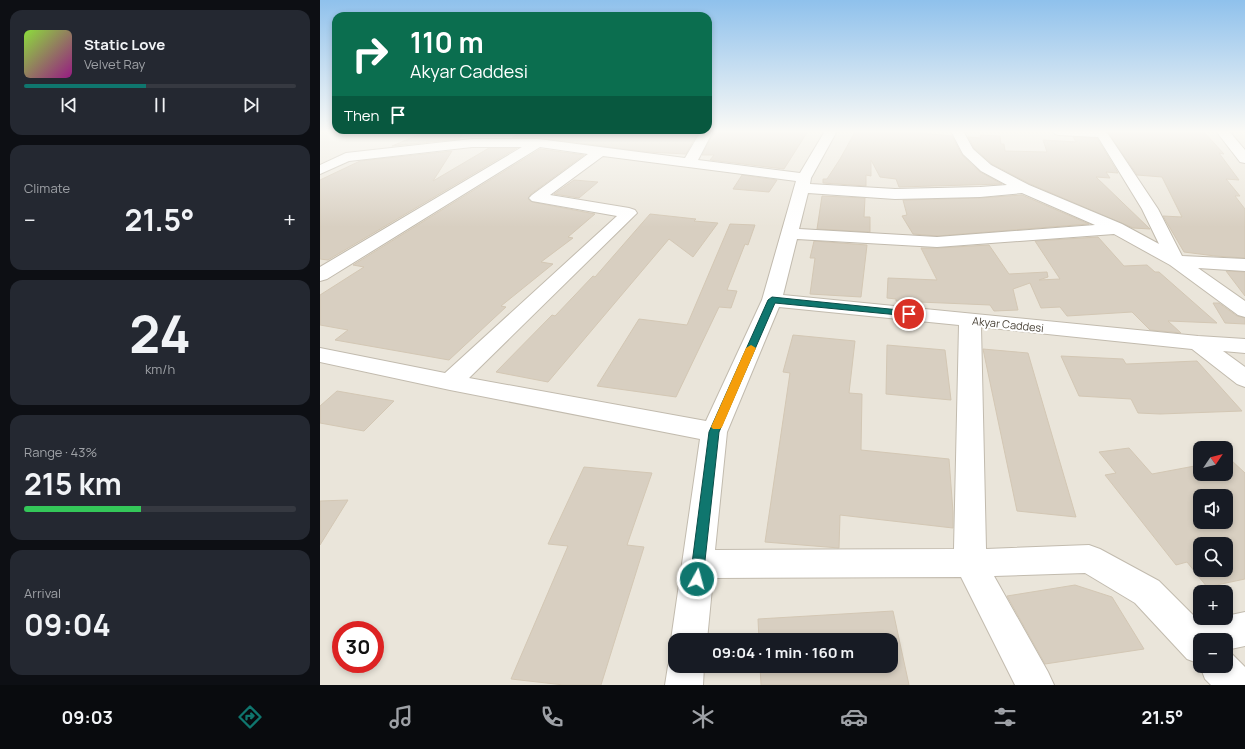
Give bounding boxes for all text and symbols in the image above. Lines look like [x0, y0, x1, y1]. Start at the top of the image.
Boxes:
text: 110 m [410, 23, 484, 61]
icon: right [344, 28, 396, 80]
text: Static Love [84, 34, 165, 55]
text: Velvet Ray [84, 55, 145, 73]
text: Akyar Caddesi [410, 59, 528, 83]
icon: previous [58, 94, 80, 116]
icon: pause [149, 94, 171, 116]
icon: next [240, 94, 262, 116]
icon: arrive [387, 104, 409, 126]
text: Then [344, 105, 379, 126]
text: Climate [24, 179, 70, 197]
text: 21.5° [125, 199, 195, 240]
text: − [24, 205, 36, 235]
text: + [283, 205, 296, 235]
pin [892, 297, 926, 331]
text: 24 [129, 298, 191, 369]
icon: arrive [898, 303, 920, 325]
street label: Akyar Caddesi [971, 313, 1045, 335]
text: km/h [145, 360, 175, 378]
north arrow [1193, 441, 1233, 481]
map controls [1193, 441, 1233, 673]
text: Range · 43% [24, 443, 97, 461]
text: 215 km [24, 463, 122, 504]
button: sound [1193, 489, 1233, 529]
button: search [1193, 537, 1233, 577]
position arrow [676, 558, 718, 600]
text: Arrival [24, 584, 61, 602]
button: + [1193, 585, 1233, 625]
text: 09:04 [24, 604, 111, 645]
speed limit sign: 30 [332, 621, 384, 673]
button: − [1193, 633, 1233, 673]
text: 09:04 · 1 min · 160 m [712, 642, 854, 663]
icon: directions [236, 703, 264, 731]
icon: music [387, 703, 415, 731]
icon: phone [538, 703, 566, 731]
icon: climate [689, 703, 717, 731]
icon: car [840, 703, 868, 731]
icon: filters [991, 703, 1019, 731]
text: 09:03 [61, 705, 113, 729]
text: 21.5° [1141, 705, 1183, 729]

